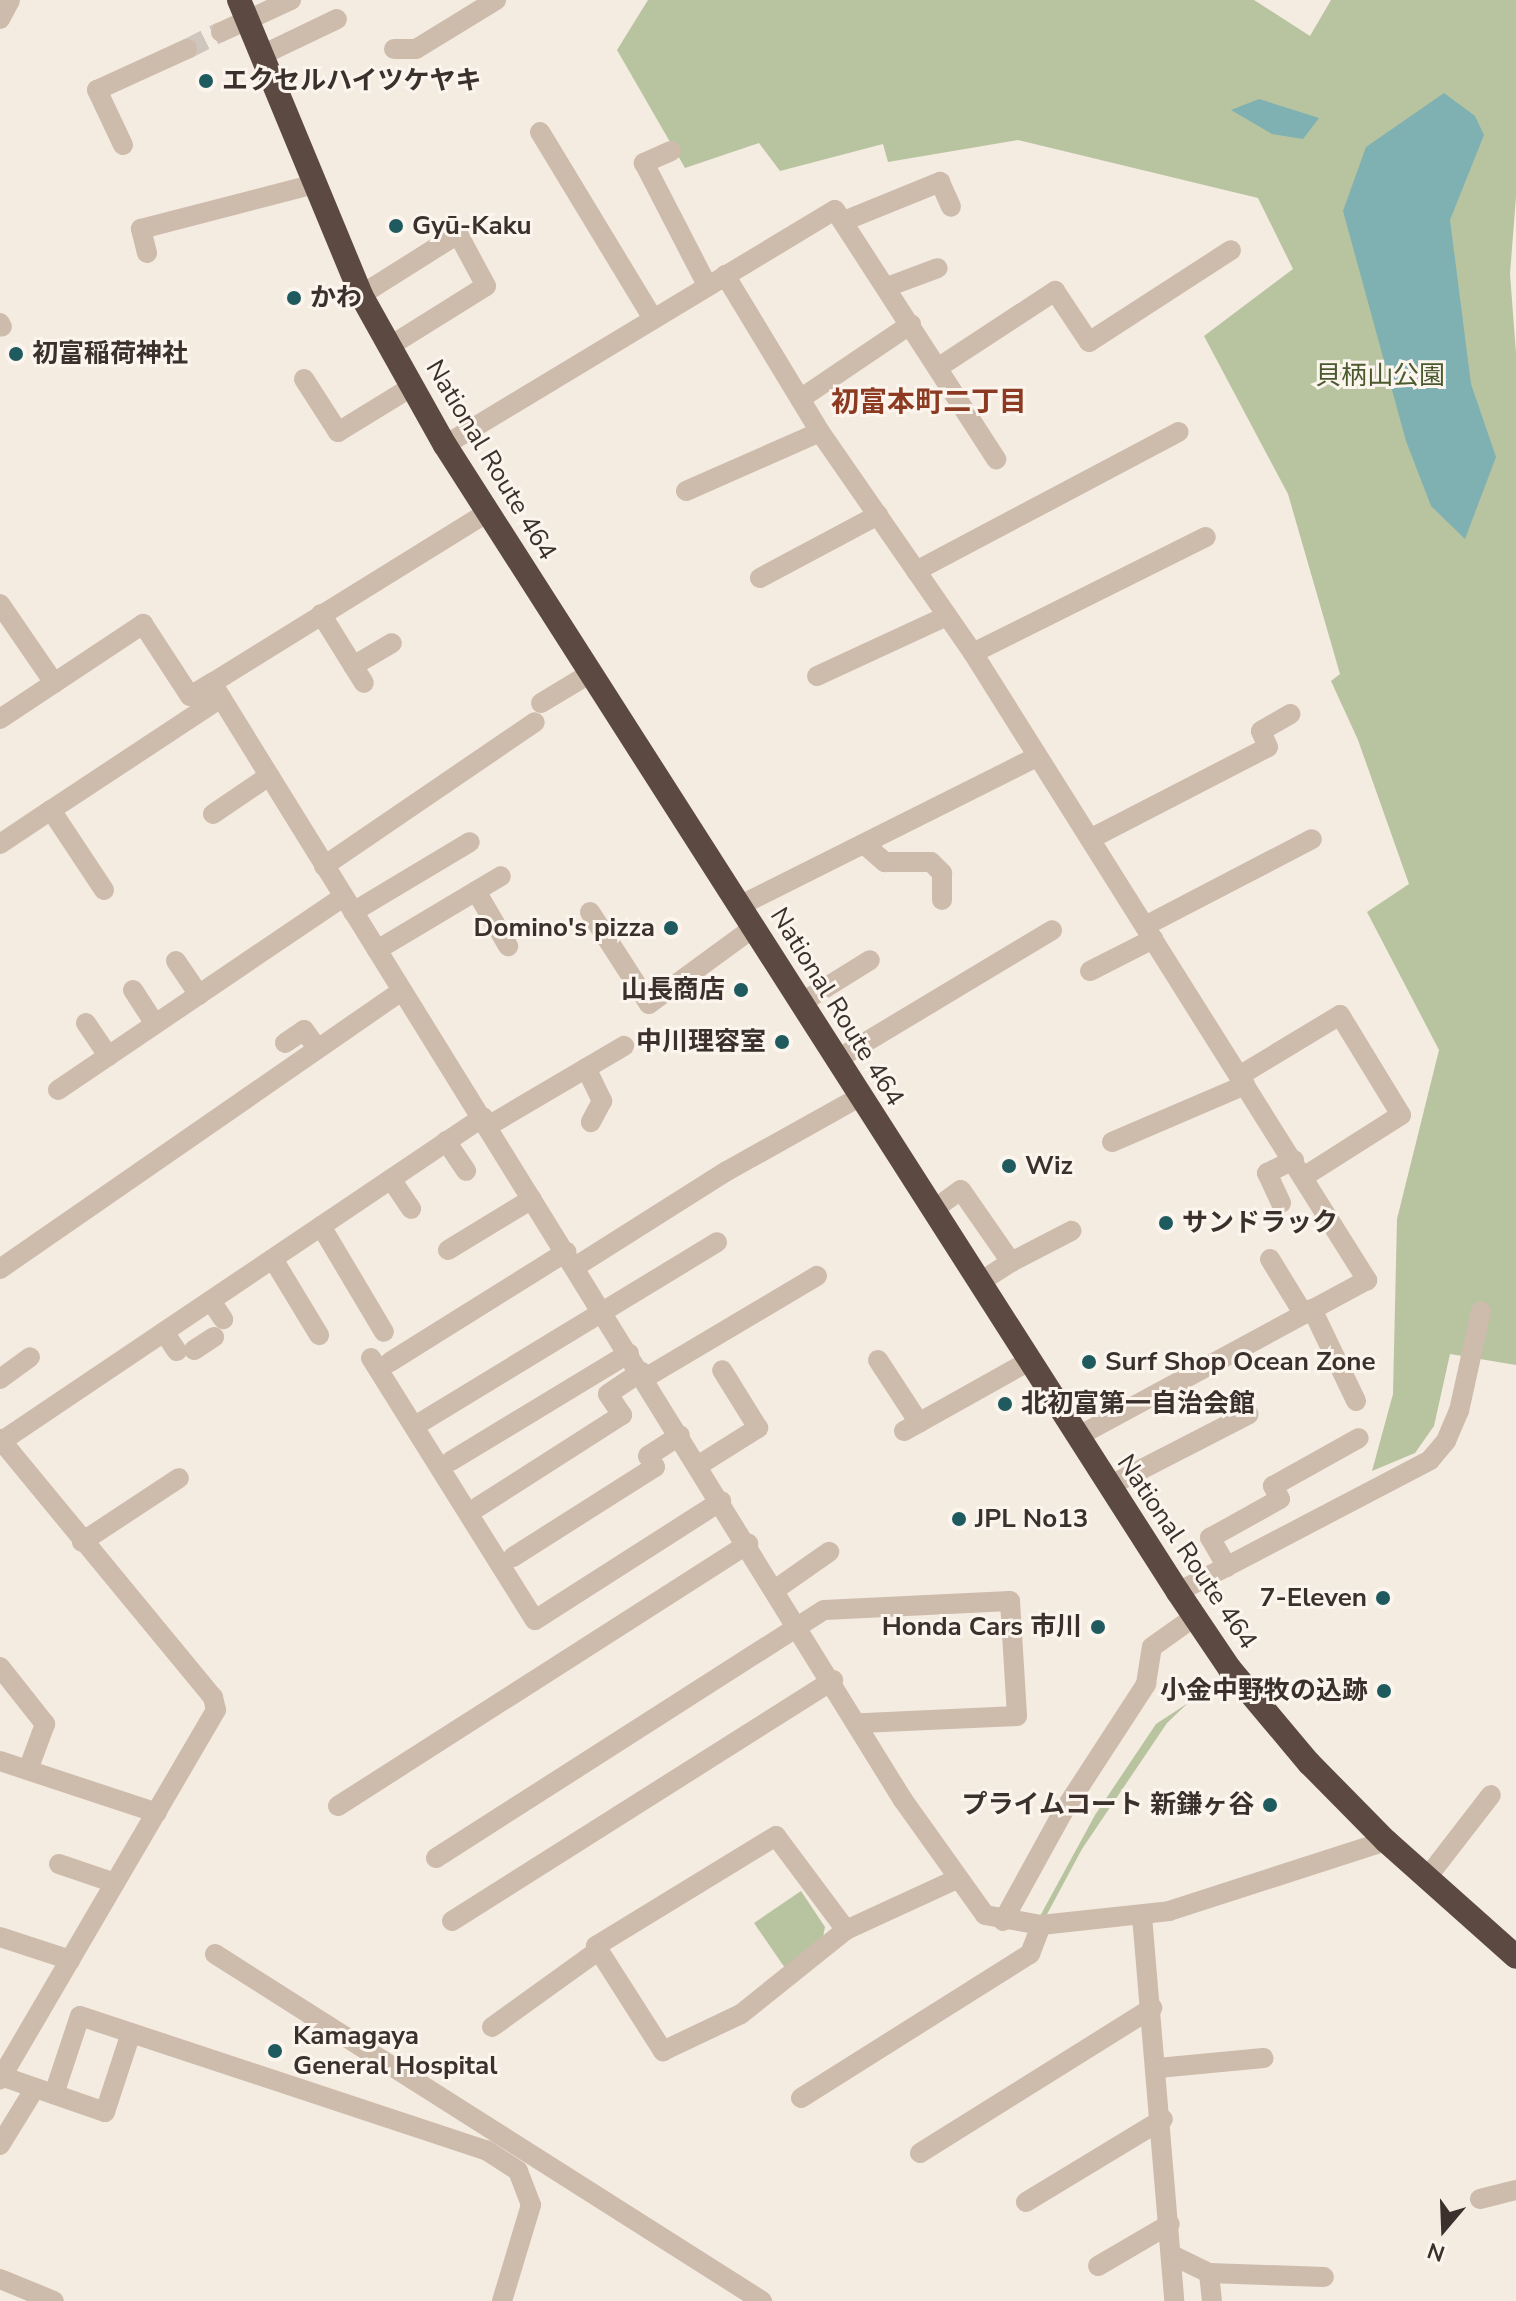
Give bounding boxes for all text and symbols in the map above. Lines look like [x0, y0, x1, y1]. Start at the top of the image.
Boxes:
place label: エクセルハイツケヤキ [222, 65, 482, 97]
marker: エクセルハイツケヤキ [197, 72, 215, 90]
place label: Gyū-Kaku [412, 210, 532, 242]
marker: Gyū-Kaku [387, 217, 405, 235]
place label: かわ [310, 282, 362, 314]
marker: かわ [285, 289, 303, 307]
place label: 初富稲荷神社 [32, 338, 188, 370]
marker: 初富稲荷神社 [7, 345, 25, 363]
street label: National Route 464 [419, 354, 563, 566]
park label: 貝柄山公園 [1315, 360, 1445, 392]
district label: 初富本町二丁目 [831, 385, 1027, 419]
street label: National Route 464 [763, 902, 911, 1112]
place label: Domino's pizza [474, 912, 655, 944]
marker: Domino's pizza [662, 919, 680, 937]
place label: 山長商店 [621, 974, 725, 1006]
marker: 山長商店 [732, 981, 750, 999]
place label: 中川理容室 [636, 1026, 766, 1058]
marker: 中川理容室 [773, 1033, 791, 1051]
place label: Wiz [1025, 1150, 1073, 1182]
marker: Wiz [1000, 1157, 1018, 1175]
place label: サンドラック [1182, 1207, 1338, 1239]
marker: サンドラック [1157, 1214, 1175, 1232]
place label: Surf Shop Ocean Zone [1105, 1346, 1376, 1378]
marker: Surf Shop Ocean Zone [1080, 1353, 1098, 1371]
place label: 北初富第一自治会館 [1021, 1388, 1255, 1420]
marker: 北初富第一自治会館 [996, 1395, 1014, 1413]
street label: National Route 464 [1110, 1449, 1264, 1655]
place label: JPL No13 [975, 1503, 1088, 1535]
marker: JPL No13 [950, 1510, 968, 1528]
place label: 7-Eleven [1260, 1582, 1367, 1614]
marker: 7-Eleven [1374, 1589, 1392, 1607]
place label: Honda Cars 市川 [882, 1611, 1082, 1643]
marker: Honda Cars 市川 [1089, 1618, 1107, 1636]
place label: 小金中野牧の込跡 [1160, 1675, 1368, 1707]
marker: 小金中野牧の込跡 [1375, 1682, 1393, 1700]
place label: プライムコート 新鎌ヶ谷 [961, 1789, 1254, 1821]
marker: プライムコート 新鎌ヶ谷 [1261, 1796, 1279, 1814]
place label: Kamagaya General Hospital [293, 2020, 498, 2082]
marker: Kamagaya General Hospital [264, 2040, 286, 2062]
north arrow [1404, 2189, 1484, 2269]
text: N [1424, 2235, 1449, 2269]

